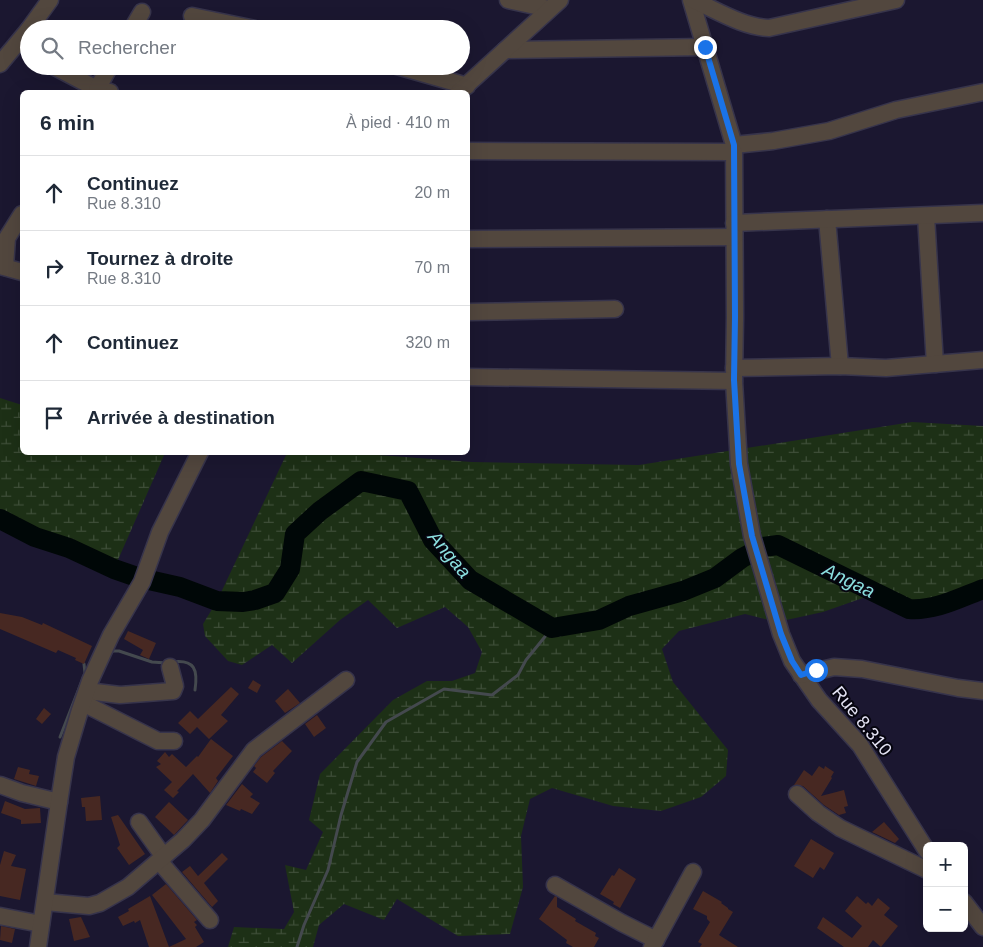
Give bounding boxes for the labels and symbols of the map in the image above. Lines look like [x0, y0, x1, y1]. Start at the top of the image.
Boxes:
route end [694, 36, 717, 59]
water label: Angaa [423, 526, 475, 582]
water label: Angaa [819, 559, 878, 602]
route start [805, 659, 828, 682]
street label: Rue 8.310 [828, 682, 896, 760]

